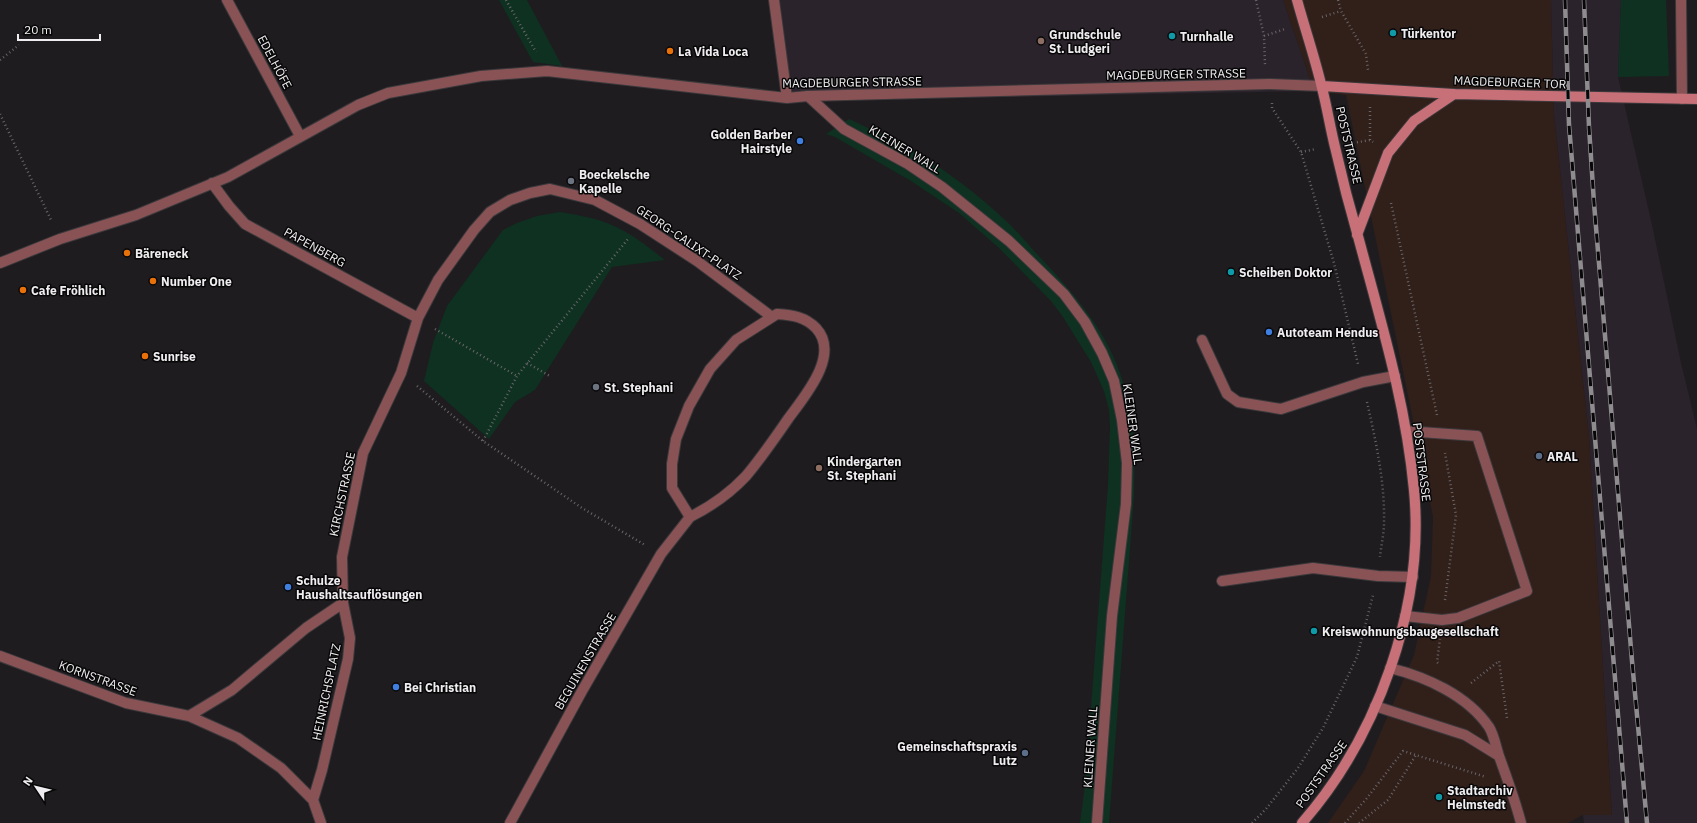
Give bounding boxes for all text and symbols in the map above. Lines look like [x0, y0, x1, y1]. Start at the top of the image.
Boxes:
scale bar [18, 16, 100, 42]
text: 20 m [24, 22, 52, 37]
place label: Türkentor [1401, 26, 1456, 41]
place label: Grundschule St. Ludgeri [1049, 27, 1121, 56]
marker: Türkentor [1388, 28, 1398, 38]
place label: Turnhalle [1180, 29, 1234, 44]
marker: Turnhalle [1167, 31, 1177, 41]
street label: EDELHÖFE [255, 33, 295, 91]
marker: Grundschule St. Ludgeri [1036, 36, 1046, 46]
place label: La Vida Loca [678, 44, 748, 59]
marker: La Vida Loca [665, 46, 675, 56]
street label: MAGDEBURGER STRASSE [1106, 65, 1246, 83]
street label: MAGDEBURGER STRASSE [782, 73, 922, 91]
street label: MAGDEBURGER TOR [1453, 73, 1567, 91]
street label: POSTSTRASSE [1333, 105, 1365, 185]
street label: KLEINER WALL [866, 122, 944, 176]
place label: Golden Barber Hairstyle [710, 127, 792, 156]
marker: Golden Barber Hairstyle [795, 136, 805, 146]
place label: Boeckelsche Kapelle [579, 167, 650, 196]
marker: Boeckelsche Kapelle [566, 176, 576, 186]
street label: GEORG-CALIXT-PLATZ [634, 201, 744, 283]
street label: PAPENBERG [282, 224, 348, 270]
place label: Bäreneck [135, 246, 188, 261]
marker: Bäreneck [122, 248, 132, 258]
place label: Scheiben Doktor [1239, 265, 1332, 280]
marker: Scheiben Doktor [1226, 267, 1236, 277]
place label: Number One [161, 274, 232, 289]
marker: Number One [148, 276, 158, 286]
place label: Cafe Fröhlich [31, 283, 105, 298]
marker: Cafe Fröhlich [18, 285, 28, 295]
place label: Autoteam Hendus [1277, 325, 1378, 340]
marker: Autoteam Hendus [1264, 327, 1274, 337]
place label: Sunrise [153, 349, 196, 364]
marker: Sunrise [140, 351, 150, 361]
place label: St. Stephani [604, 380, 673, 395]
marker: St. Stephani [591, 382, 601, 392]
street label: KLEINER WALL [1120, 382, 1146, 466]
street label: POSTSTRASSE [1410, 422, 1434, 502]
place label: ARAL [1547, 449, 1578, 464]
street label: KIRCHSTRASSE [326, 450, 358, 538]
marker: ARAL [1534, 451, 1544, 461]
place label: Kindergarten St. Stephani [827, 454, 901, 483]
marker: Kindergarten St. Stephani [814, 463, 824, 473]
place label: Schulze Haushaltsauflösungen [296, 573, 422, 602]
marker: Schulze Haushaltsauflösungen [283, 582, 293, 592]
street label: BEGUINENSTRASSE [551, 610, 619, 712]
place label: Kreiswohnungsbaugesellschaft [1322, 624, 1499, 639]
marker: Kreiswohnungsbaugesellschaft [1309, 626, 1319, 636]
street label: HEINRICHSPLATZ [308, 642, 344, 742]
street label: KORNSTRASSE [57, 657, 139, 699]
place label: Bei Christian [404, 680, 476, 695]
marker: Bei Christian [391, 682, 401, 692]
street label: KLEINER WALL [1080, 706, 1100, 788]
street label: POSTSTRASSE [1292, 737, 1350, 811]
place label: Gemeinschaftspraxis Lutz [897, 739, 1017, 768]
marker: Gemeinschaftspraxis Lutz [1020, 748, 1030, 758]
north arrow [16, 767, 56, 807]
text: N [20, 774, 36, 789]
place label: Stadtarchiv Helmstedt [1447, 783, 1513, 812]
marker: Stadtarchiv Helmstedt [1434, 792, 1444, 802]

